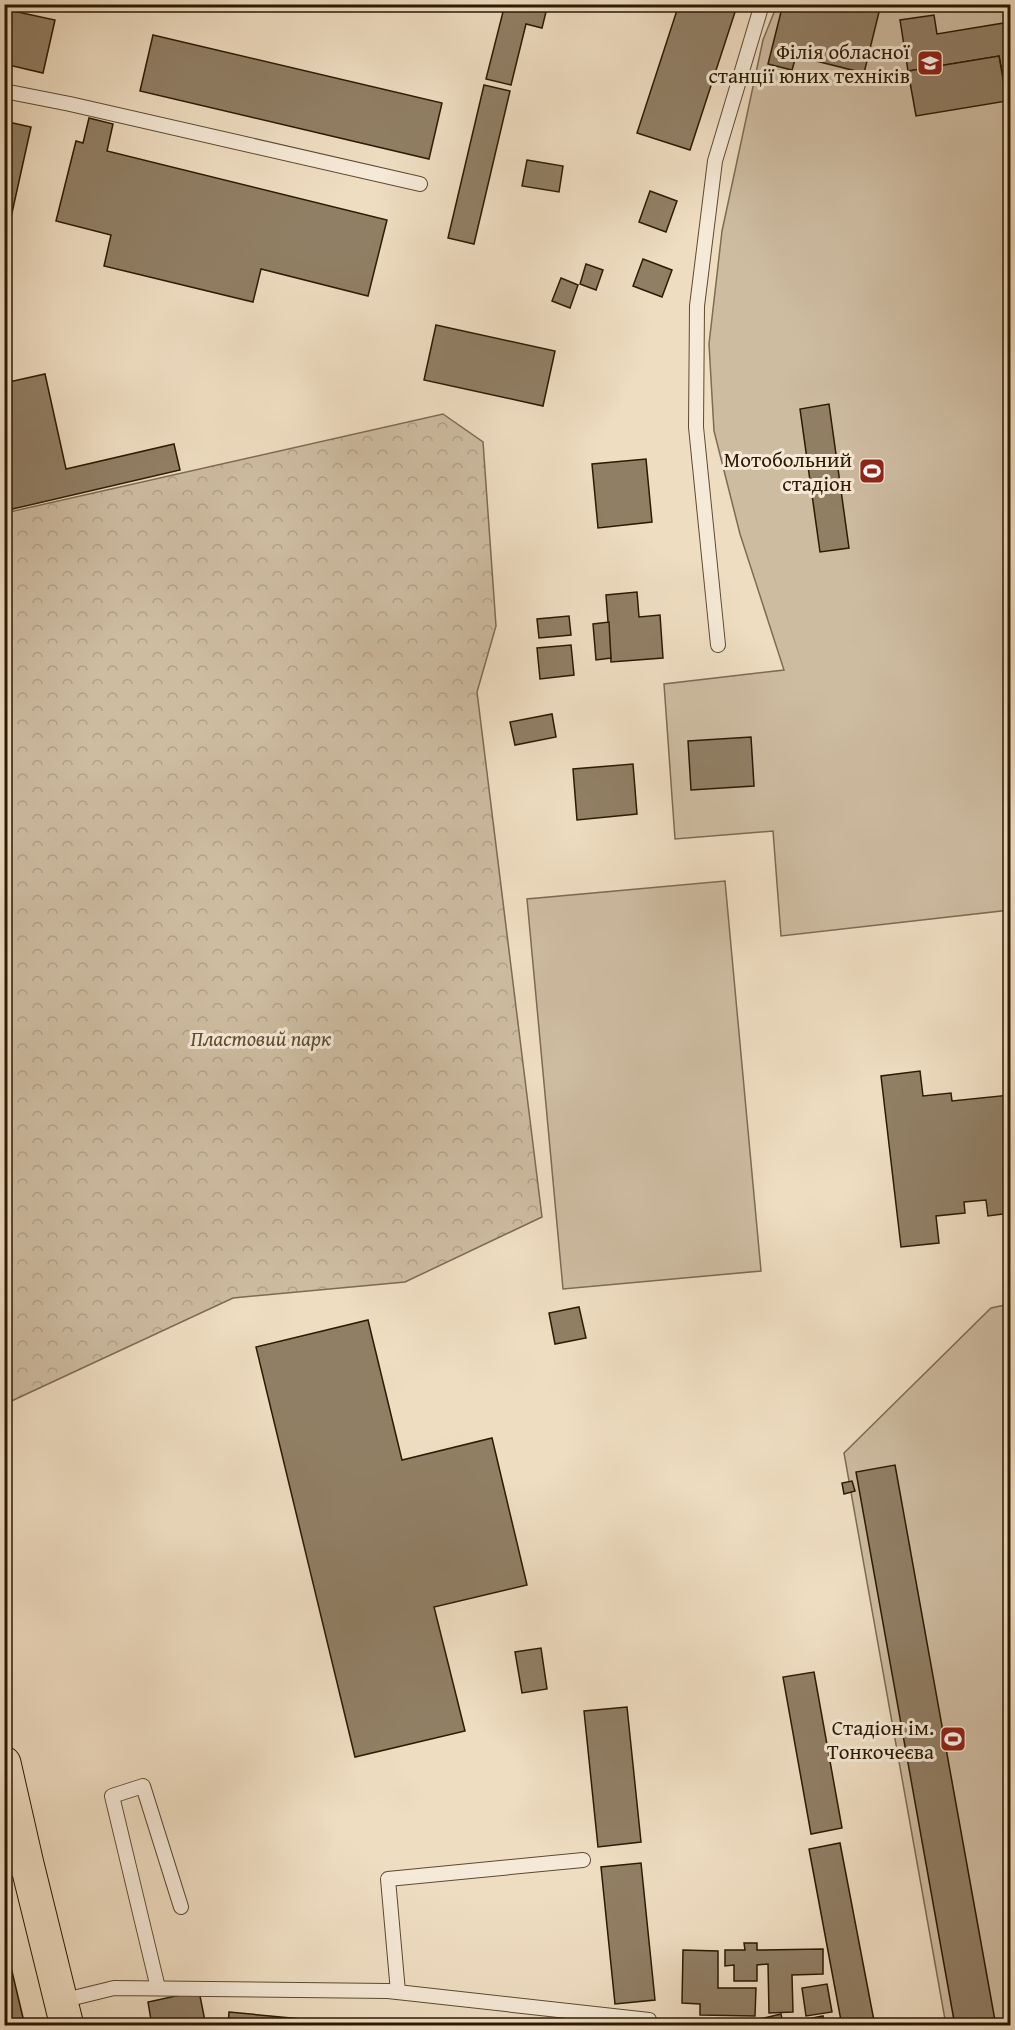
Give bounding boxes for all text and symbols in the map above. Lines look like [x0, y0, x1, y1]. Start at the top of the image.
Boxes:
place label: Філія обласної станції юних техніків [708, 36, 911, 91]
school or university icon: Філія обласної станції юних техніків [915, 48, 945, 78]
place label: Мотобольний стадіон [724, 444, 852, 499]
sports icon: Мотобольний стадіон [857, 456, 887, 486]
park label: Пластовий парк [190, 1023, 332, 1054]
place label: Стадіон ім. Тонкочеєва [827, 1712, 934, 1767]
sports icon: Стадіон ім. Тонкочеєва [938, 1724, 968, 1754]

